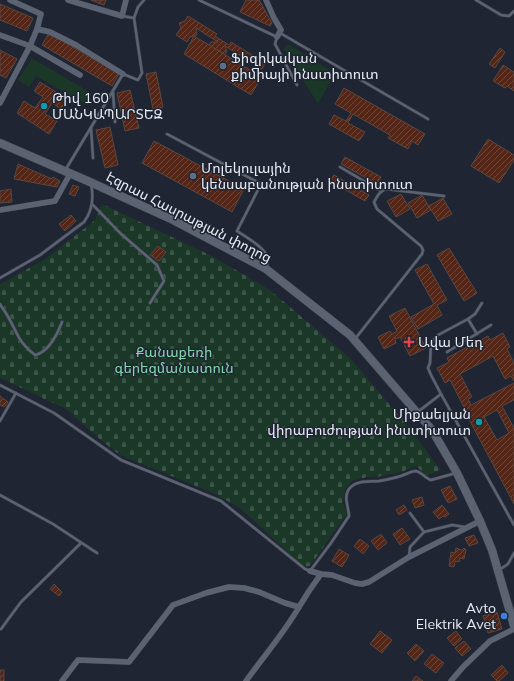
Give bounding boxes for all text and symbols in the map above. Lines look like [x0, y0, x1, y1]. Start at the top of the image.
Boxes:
place label: Ֆիզիկական քիմիայի ինստիտուտ [231, 49, 379, 83]
marker: Ֆիզիկական քիմիայի ինստիտուտ [218, 61, 228, 71]
place label: Թիվ 160 ՄԱՆԿԱՊԱՐՏԵԶ [52, 89, 163, 123]
marker: Թիվ 160 ՄԱՆԿԱՊԱՐՏԵԶ [39, 101, 49, 111]
place label: Մոլեկուլային կենսաբանության ինստիտուտ [201, 159, 413, 193]
street label: Էզրաս Հասրաթյան փողոց [103, 167, 275, 267]
marker: Մոլեկուլային կենսաբանության ինստիտուտ [188, 171, 198, 181]
place label: Ավա Մեդ [418, 333, 483, 351]
marker: Ավա Մեդ [403, 336, 415, 348]
park label: Քանաքեռի գերեզմանատուն [114, 343, 234, 377]
place label: Միքաելյան վիրաբուժության ինստիտուտ [267, 405, 471, 439]
marker: Միքաելյան վիրաբուժության ինստիտուտ [474, 417, 484, 427]
place label: Avto Elektrik Avet [416, 599, 496, 633]
marker: Avto Elektrik Avet [499, 611, 509, 621]

